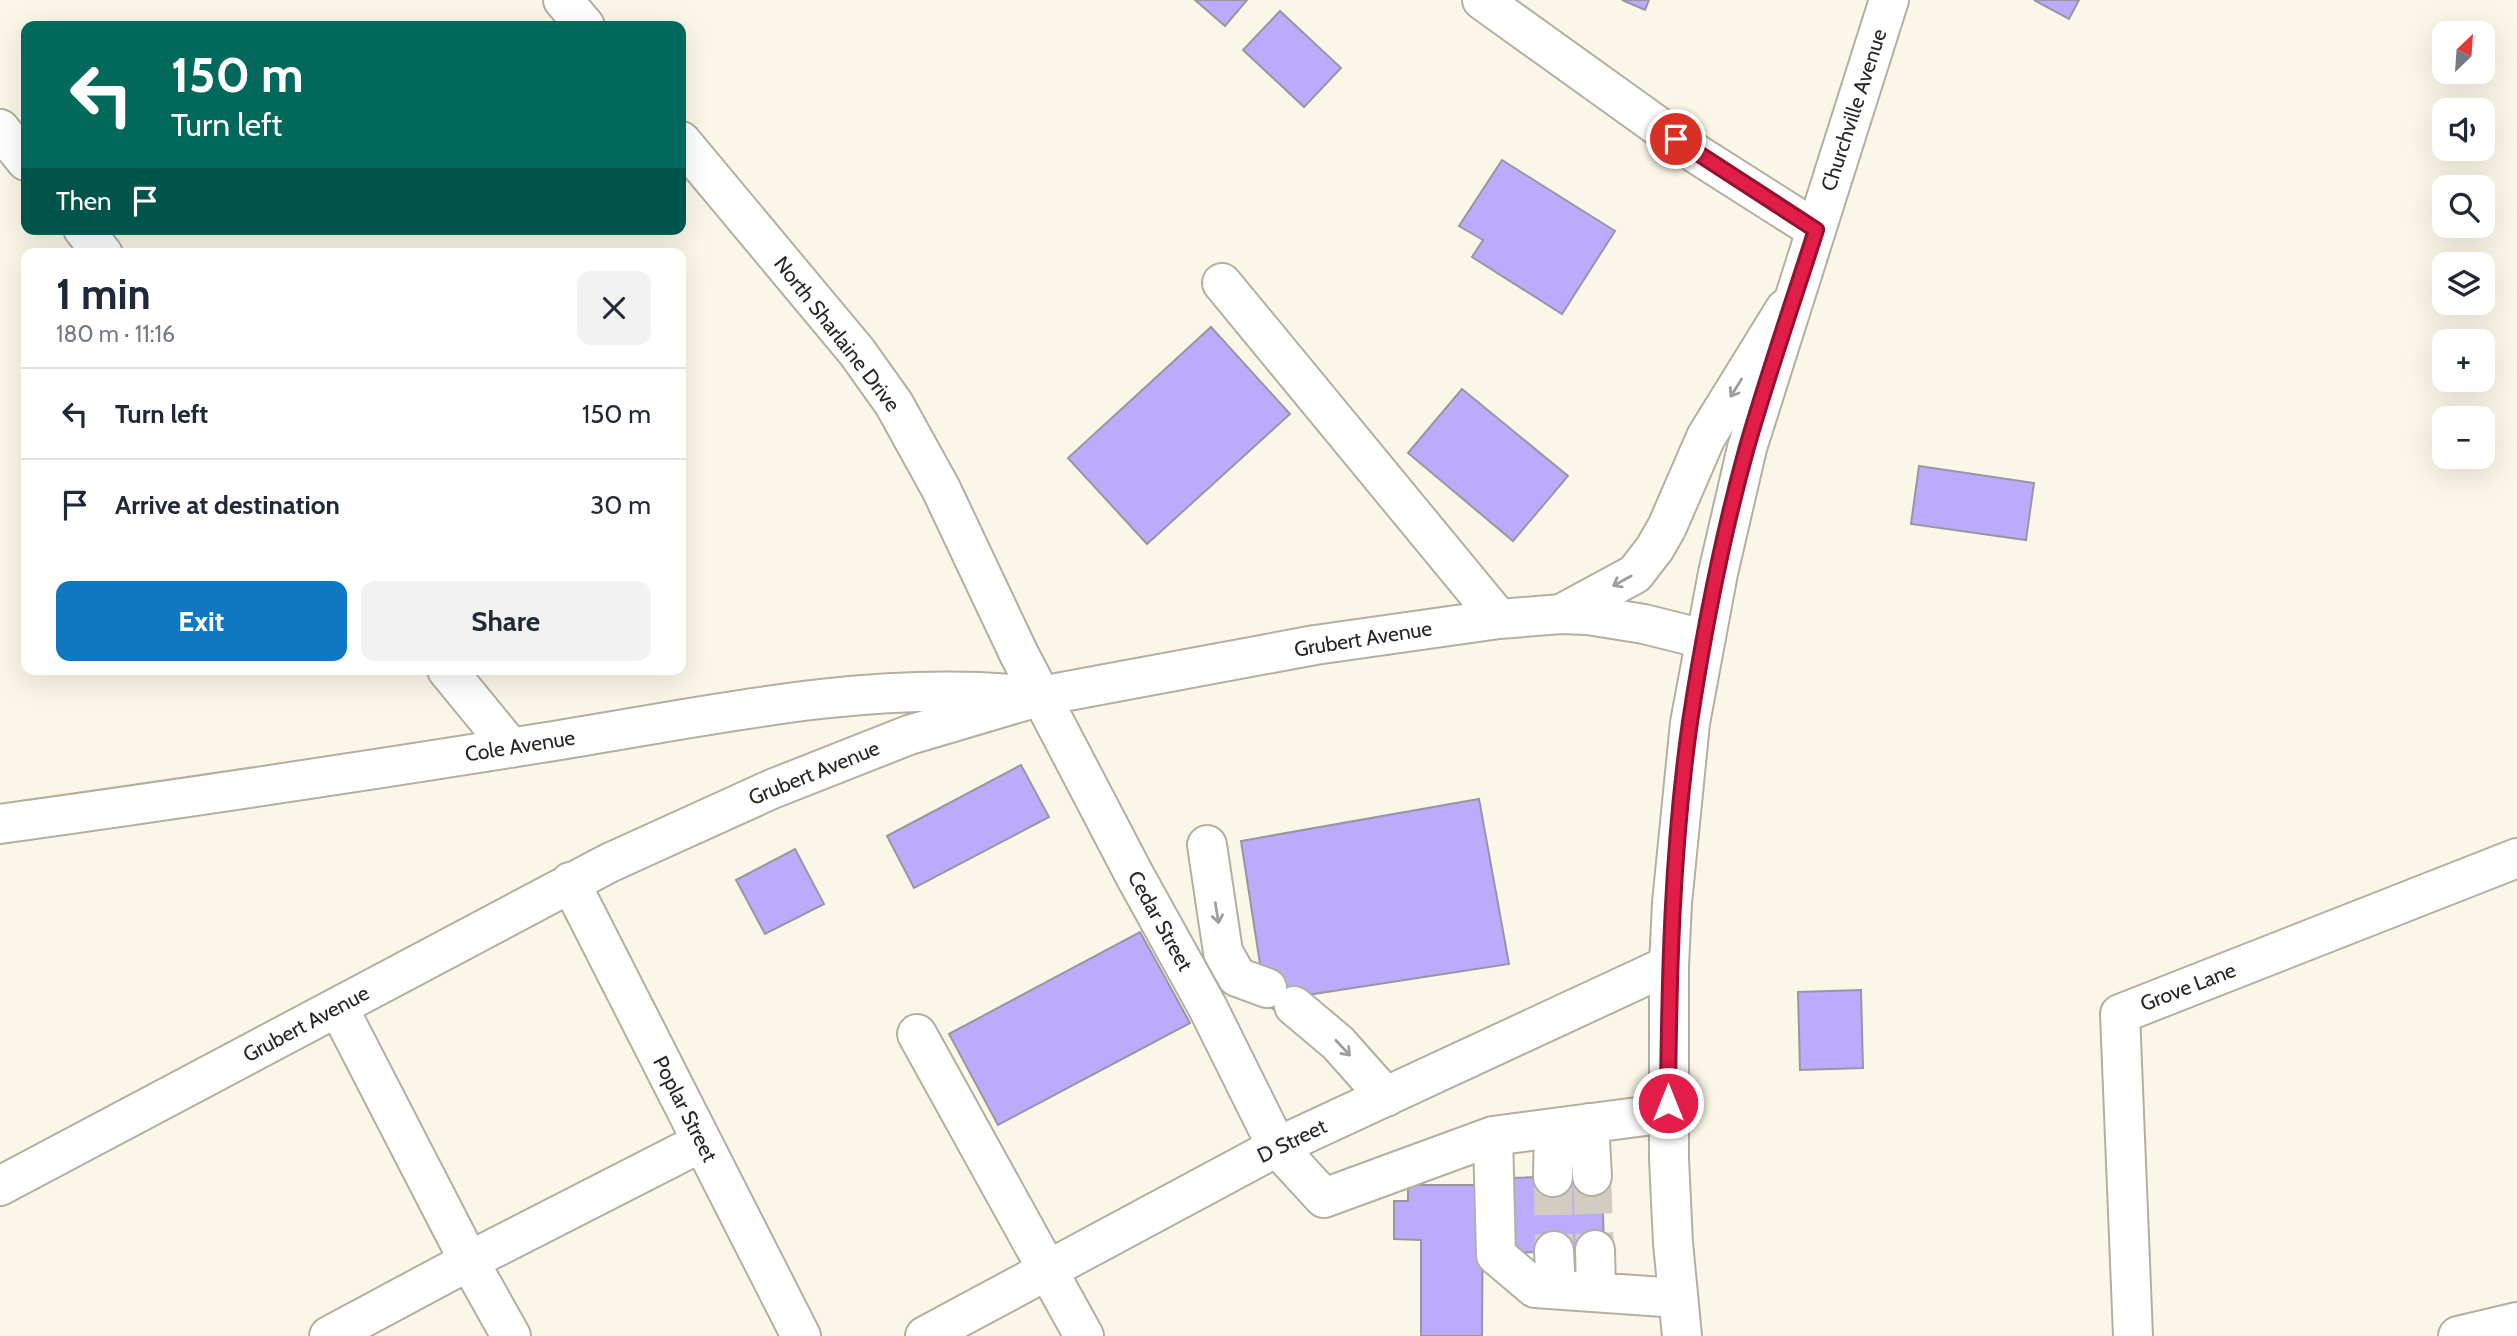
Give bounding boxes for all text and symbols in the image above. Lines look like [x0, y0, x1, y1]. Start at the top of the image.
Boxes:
north arrow [2432, 21, 2496, 84]
map controls [2432, 21, 2495, 469]
street label: Churchville Avenue [1816, 25, 1892, 194]
text: 150 m [171, 45, 304, 104]
icon: left [56, 49, 147, 140]
button: sound [2432, 98, 2495, 161]
text: Turn left [171, 105, 282, 144]
pin [1646, 109, 1706, 169]
icon: arrive [1657, 120, 1695, 158]
button: search [2432, 175, 2495, 238]
icon: arrive [126, 182, 164, 220]
text: Then [56, 185, 112, 217]
street label: North Sharlaine Drive [769, 251, 906, 416]
button: layers [2432, 252, 2495, 315]
text: 1 min [56, 268, 151, 320]
button: close [577, 271, 651, 345]
text: 180 m · 11:16 [56, 320, 175, 348]
button: + [2432, 329, 2495, 392]
one-way arrow [1728, 377, 1742, 397]
icon: left [56, 395, 94, 433]
text: Turn left [115, 398, 208, 430]
text: 150 m [582, 398, 651, 430]
button: − [2432, 406, 2495, 469]
icon: arrive [56, 486, 94, 524]
text: Arrive at destination [115, 489, 340, 521]
text: 30 m [590, 489, 651, 521]
one-way arrow [1613, 574, 1633, 588]
button: Exit [56, 581, 347, 661]
button: Share [361, 581, 651, 661]
street label: Grubert Avenue [1292, 615, 1434, 662]
street label: Cole Avenue [463, 724, 577, 767]
street label: Grubert Avenue [745, 735, 883, 810]
street label: Cedar Street [1123, 866, 1198, 975]
one-way arrow [1210, 901, 1223, 924]
street label: Grove Lane [2136, 957, 2239, 1016]
street label: Grubert Avenue [239, 980, 373, 1067]
one-way arrow [1334, 1040, 1351, 1057]
street label: Poplar Street [648, 1052, 723, 1166]
position arrow [1631, 1066, 1705, 1140]
street label: D Street [1253, 1113, 1331, 1168]

